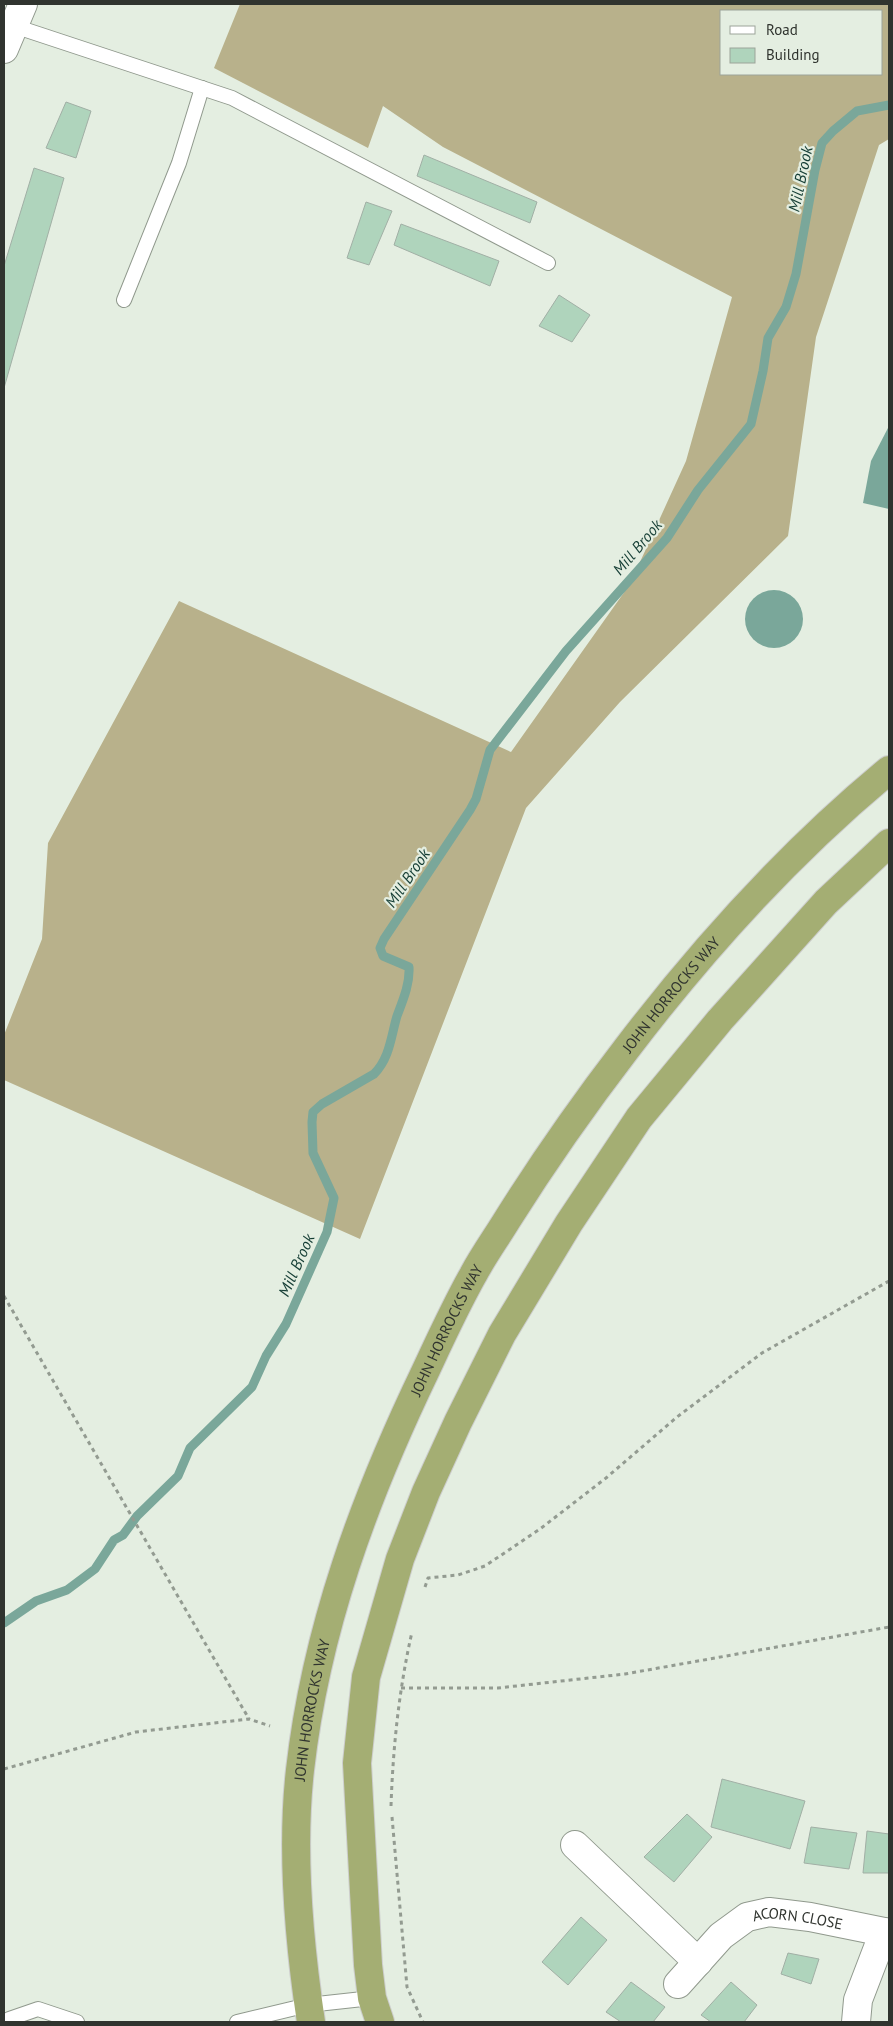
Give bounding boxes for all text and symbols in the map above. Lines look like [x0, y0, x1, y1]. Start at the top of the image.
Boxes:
legend [720, 10, 883, 75]
text: Road [766, 20, 798, 39]
text: Building [766, 45, 820, 64]
water label: Mill Brook [783, 144, 817, 214]
water label: Mill Brook [608, 515, 667, 579]
water label: Mill Brook [380, 844, 434, 911]
street label: JOHN HORROCKS WAY [617, 932, 724, 1057]
water label: Mill Brook [273, 1230, 319, 1299]
street label: JOHN HORROCKS WAY [405, 1260, 487, 1400]
street label: JOHN HORROCKS WAY [289, 1636, 334, 1783]
street label: ACORN CLOSE [750, 1903, 844, 1933]

